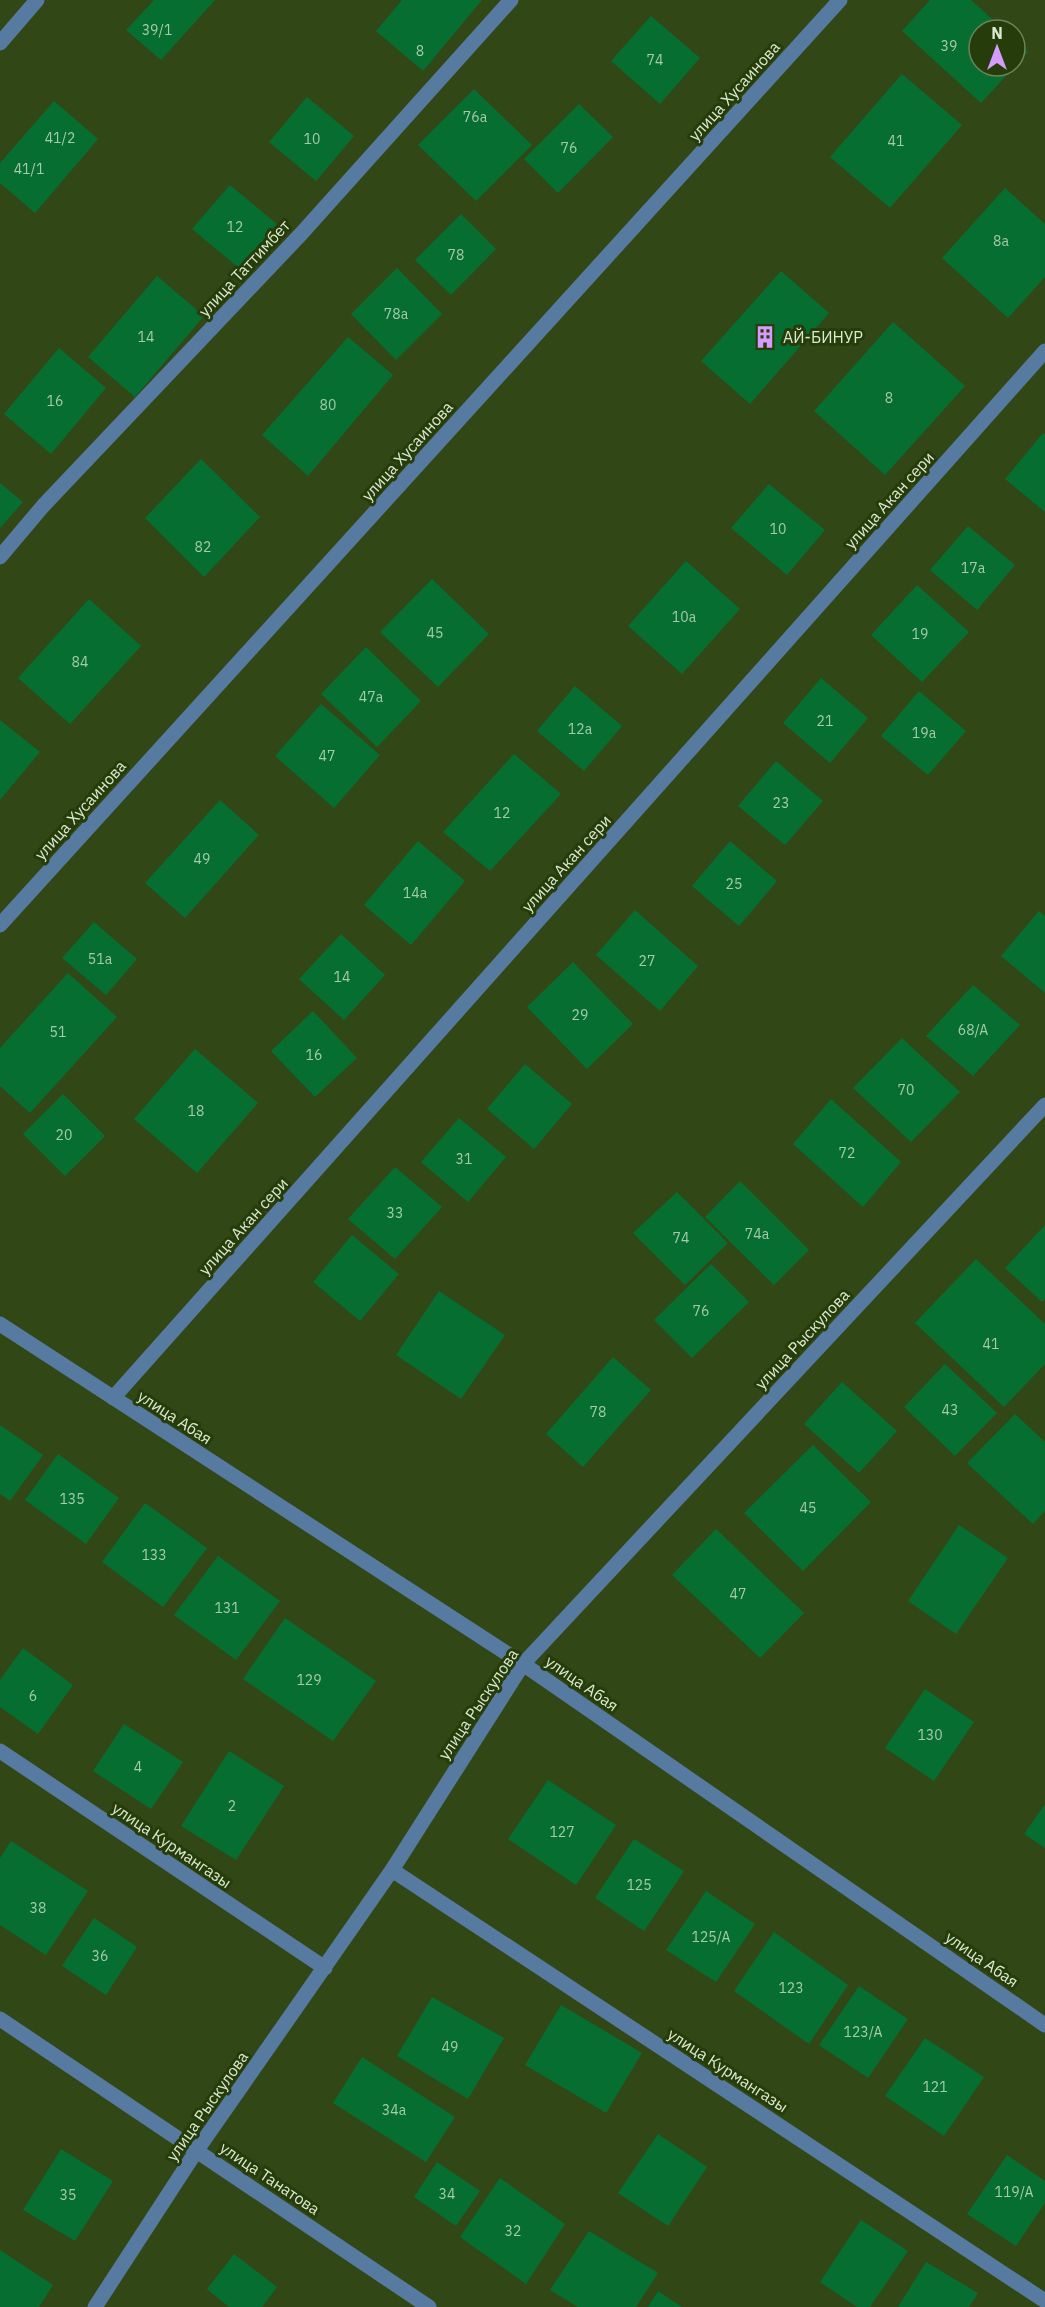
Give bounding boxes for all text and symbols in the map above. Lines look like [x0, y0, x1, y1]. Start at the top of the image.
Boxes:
north arrow [967, 18, 1027, 78]
house number: 39/1 [142, 21, 172, 39]
text: N [991, 23, 1003, 43]
street label: улица Хусаинова [684, 37, 784, 145]
house number: 39 [941, 37, 957, 55]
house number: 8 [416, 42, 424, 60]
house number: 74 [647, 51, 663, 69]
house number: 76а [463, 108, 488, 126]
house number: 41/2 [45, 129, 75, 147]
house number: 10 [304, 130, 320, 148]
house number: 41 [888, 132, 904, 150]
house number: 76 [561, 139, 577, 157]
house number: 41/1 [14, 160, 44, 178]
street label: улица Таттимбет [194, 215, 294, 321]
house number: 12 [227, 218, 243, 236]
house number: 8а [993, 232, 1009, 250]
house number: 78 [448, 246, 464, 264]
house number: 78а [384, 305, 409, 323]
building icon: АЙ-БИНУР [752, 324, 778, 350]
place label: АЙ-БИНУР [783, 327, 863, 347]
house number: 14 [138, 328, 154, 346]
house number: 8 [885, 389, 893, 407]
house number: 16 [47, 392, 63, 410]
house number: 80 [320, 396, 336, 414]
street label: улица Хусаинова [357, 397, 457, 505]
street label: улица Акан сери [840, 447, 938, 553]
house number: 10 [770, 520, 786, 538]
house number: 82 [195, 538, 211, 556]
house number: 17а [961, 559, 986, 577]
house number: 10а [672, 608, 697, 626]
house number: 45 [427, 624, 443, 642]
house number: 19 [912, 625, 928, 643]
house number: 84 [72, 653, 88, 671]
house number: 47а [359, 688, 384, 706]
house number: 21 [817, 712, 833, 730]
house number: 12а [568, 720, 593, 738]
house number: 19а [912, 724, 937, 742]
house number: 47 [319, 747, 335, 765]
street label: улица Хусаинова [30, 756, 130, 864]
house number: 23 [773, 794, 789, 812]
house number: 12 [494, 804, 510, 822]
street label: улица Акан сери [517, 810, 615, 916]
house number: 49 [194, 850, 210, 868]
house number: 25 [726, 875, 742, 893]
house number: 14а [403, 884, 428, 902]
house number: 51а [88, 950, 113, 968]
house number: 27 [639, 952, 655, 970]
house number: 14 [334, 968, 350, 986]
house number: 29 [572, 1006, 588, 1024]
house number: 68/А [958, 1021, 988, 1039]
house number: 51 [50, 1023, 66, 1041]
house number: 16 [306, 1046, 322, 1064]
house number: 70 [898, 1081, 914, 1099]
house number: 18 [188, 1102, 204, 1120]
house number: 20 [56, 1126, 72, 1144]
house number: 72 [839, 1144, 855, 1162]
house number: 31 [456, 1150, 472, 1168]
street label: улица Акан сери [194, 1173, 292, 1279]
house number: 33 [387, 1204, 403, 1222]
house number: 74а [745, 1225, 770, 1243]
house number: 74 [673, 1229, 689, 1247]
street label: улица Рыскулова [751, 1285, 854, 1393]
house number: 76 [693, 1302, 709, 1320]
house number: 41 [983, 1335, 999, 1353]
street label: улица Абая [134, 1386, 216, 1448]
house number: 43 [942, 1401, 958, 1419]
house number: 78 [590, 1403, 606, 1421]
house number: 135 [59, 1490, 85, 1508]
house number: 45 [800, 1499, 816, 1517]
house number: 133 [141, 1546, 167, 1564]
house number: 47 [730, 1585, 746, 1603]
house number: 131 [214, 1599, 240, 1617]
street label: улица Рыскулова [434, 1644, 523, 1763]
street label: улица Абая [542, 1651, 622, 1715]
house number: 129 [296, 1671, 322, 1689]
house number: 6 [29, 1687, 37, 1705]
house number: 130 [917, 1726, 943, 1744]
house number: 4 [134, 1758, 142, 1776]
house number: 2 [228, 1797, 236, 1815]
street label: улица Курмангазы [109, 1798, 235, 1892]
house number: 127 [549, 1823, 575, 1841]
house number: 125 [626, 1876, 652, 1894]
house number: 38 [30, 1899, 46, 1917]
street label: улица Абая [942, 1927, 1022, 1991]
house number: 125/А [692, 1928, 730, 1946]
house number: 36 [92, 1947, 108, 1965]
house number: 123 [778, 1979, 804, 1997]
house number: 123/А [844, 2023, 882, 2041]
street label: улица Курмангазы [664, 2024, 792, 2116]
house number: 49 [442, 2038, 458, 2056]
street label: улица Рыскулова [162, 2047, 253, 2165]
house number: 121 [922, 2078, 948, 2096]
house number: 34а [382, 2101, 407, 2119]
street label: улица Танатова [216, 2137, 324, 2219]
house number: 119/А [995, 2183, 1033, 2201]
house number: 34 [439, 2185, 455, 2203]
house number: 35 [60, 2186, 76, 2204]
house number: 32 [505, 2222, 521, 2240]

